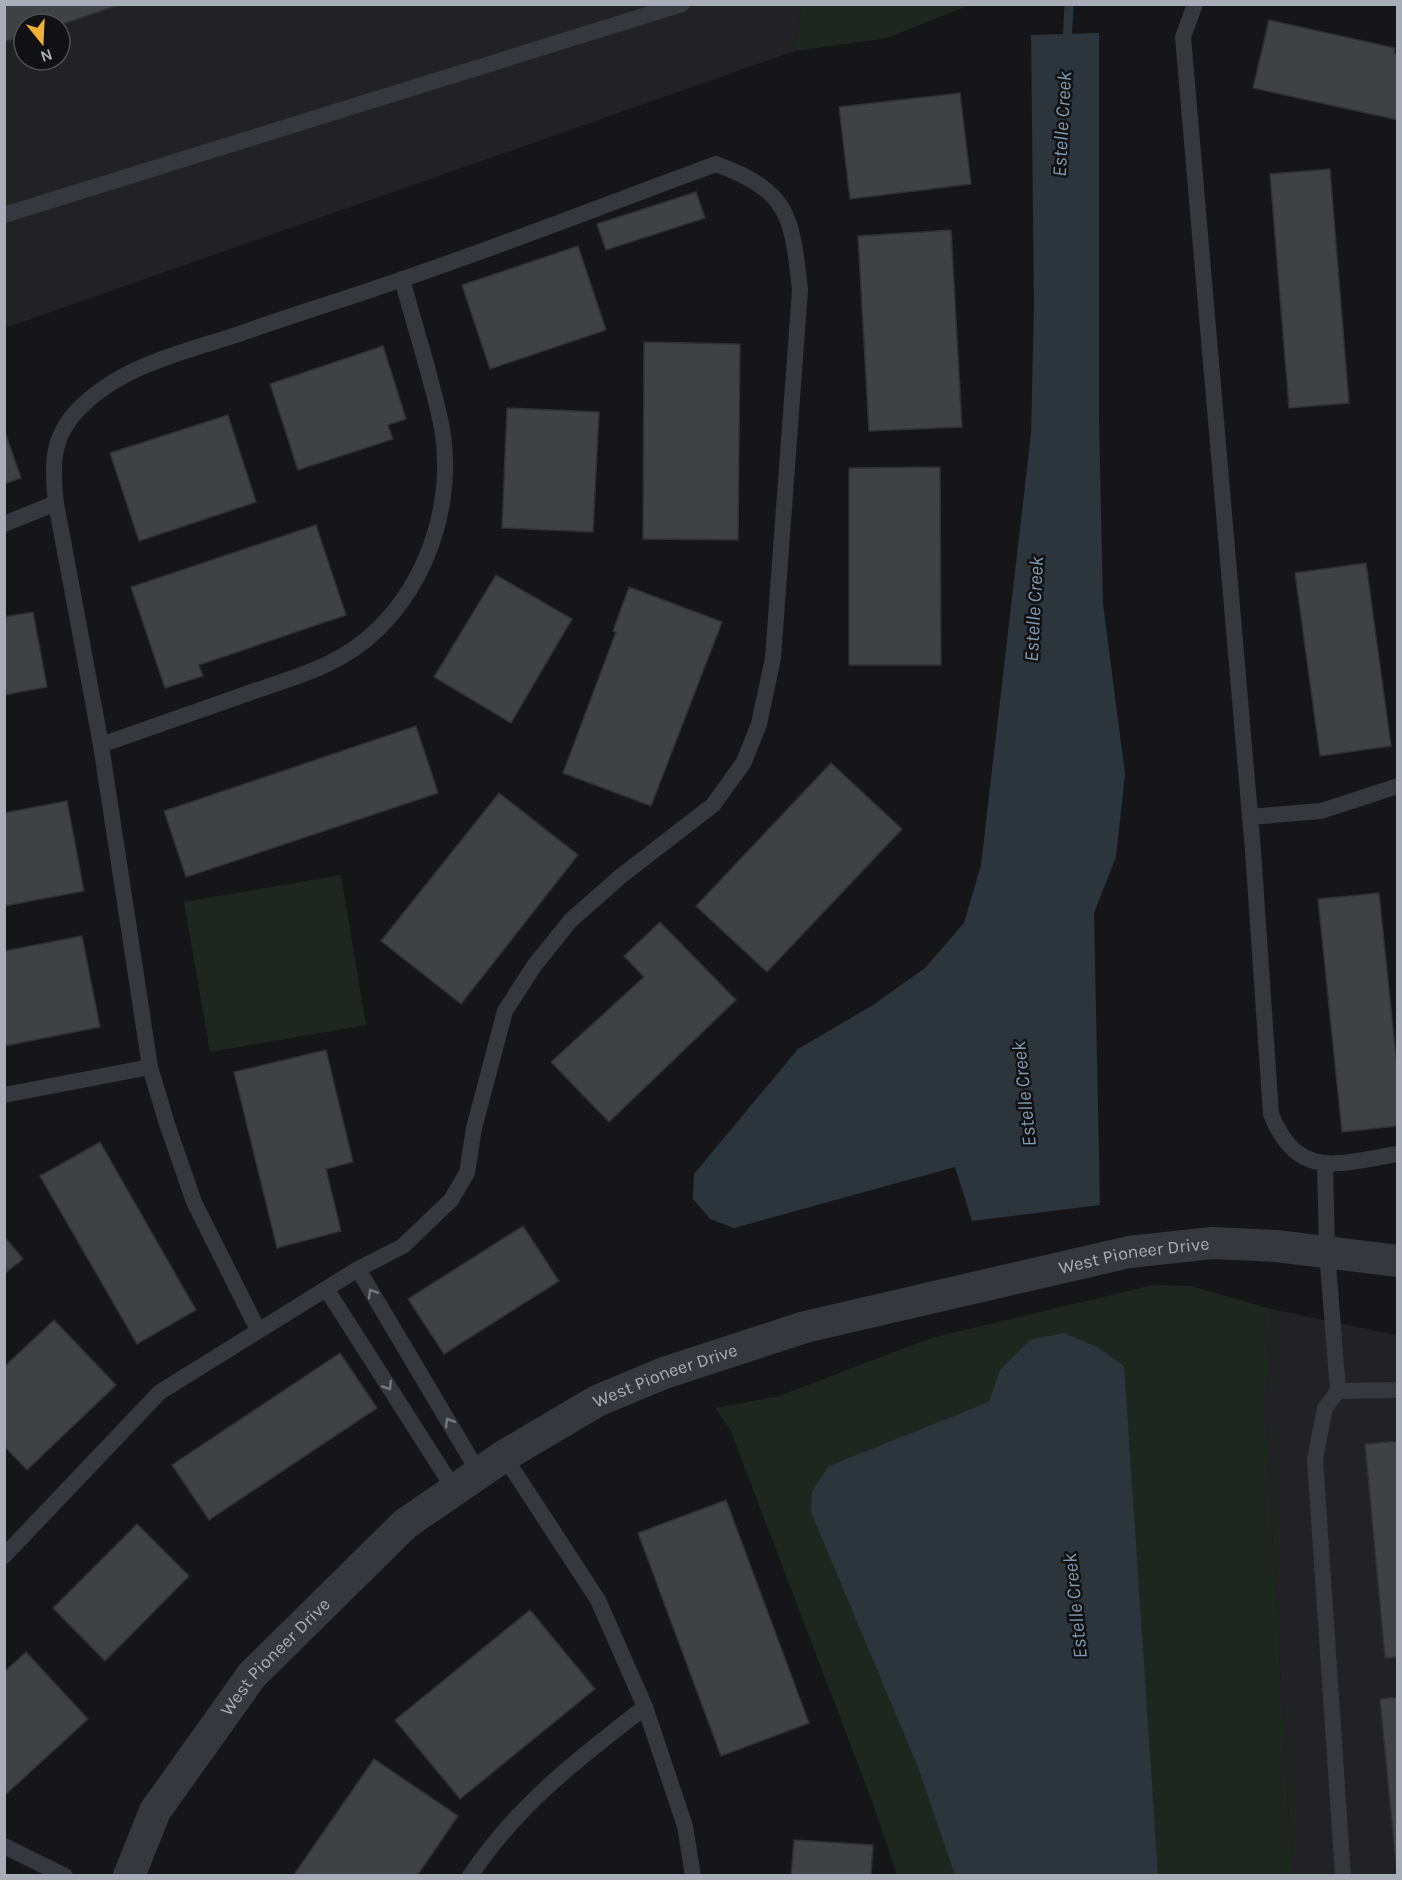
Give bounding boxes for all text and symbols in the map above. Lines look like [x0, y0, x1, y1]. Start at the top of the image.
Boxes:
north arrow [12, 12, 72, 72]
text: N [38, 45, 55, 67]
water label: Estelle Creek [1048, 70, 1076, 177]
water label: Estelle Creek [1020, 555, 1048, 662]
water label: Estelle Creek [1007, 1039, 1041, 1148]
street label: West Pioneer Drive [1056, 1232, 1210, 1279]
one-way arrow [368, 1289, 380, 1299]
street label: West Pioneer Drive [589, 1339, 740, 1413]
one-way arrow [381, 1380, 393, 1390]
one-way arrow [445, 1418, 457, 1428]
water label: Estelle Creek [1058, 1551, 1092, 1660]
street label: West Pioneer Drive [216, 1593, 335, 1720]

